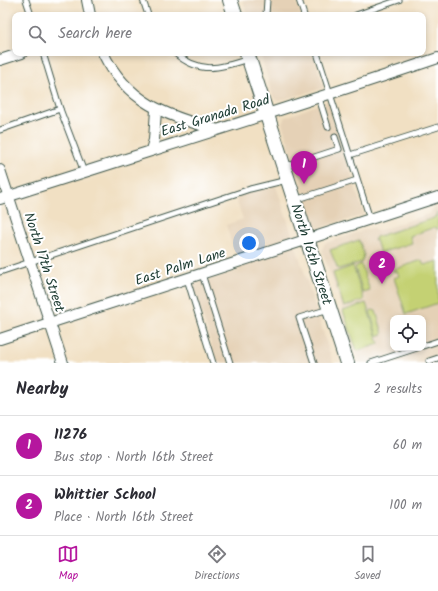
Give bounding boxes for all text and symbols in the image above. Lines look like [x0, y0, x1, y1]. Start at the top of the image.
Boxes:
search box [12, 12, 426, 56]
text: Search here [58, 22, 132, 46]
icon: search [26, 23, 48, 45]
street label: East Granada Road [158, 89, 273, 143]
pin: 1 [291, 151, 317, 184]
street label: North 16th Street [284, 201, 338, 308]
street label: North 17th Street [18, 210, 71, 316]
your location [239, 233, 259, 253]
street label: East Palm Lane [132, 242, 229, 292]
pin: 2 [369, 251, 395, 284]
map controls [390, 315, 426, 351]
button: locate [390, 315, 426, 351]
text: Nearby [16, 376, 68, 403]
text: 2 results [374, 379, 422, 400]
text: 11276 [54, 423, 87, 447]
text: 1 [27, 435, 31, 456]
text: 60 m [393, 435, 422, 456]
text: Bus stop · North 16th Street [54, 447, 213, 468]
text: Whittier School [54, 483, 156, 507]
text: 2 [25, 495, 33, 516]
text: 100 m [389, 495, 422, 516]
text: Place · North 16th Street [54, 507, 193, 528]
tab: Map [57, 543, 79, 585]
tab: Directions [194, 543, 240, 585]
tab: Saved [355, 543, 381, 585]

